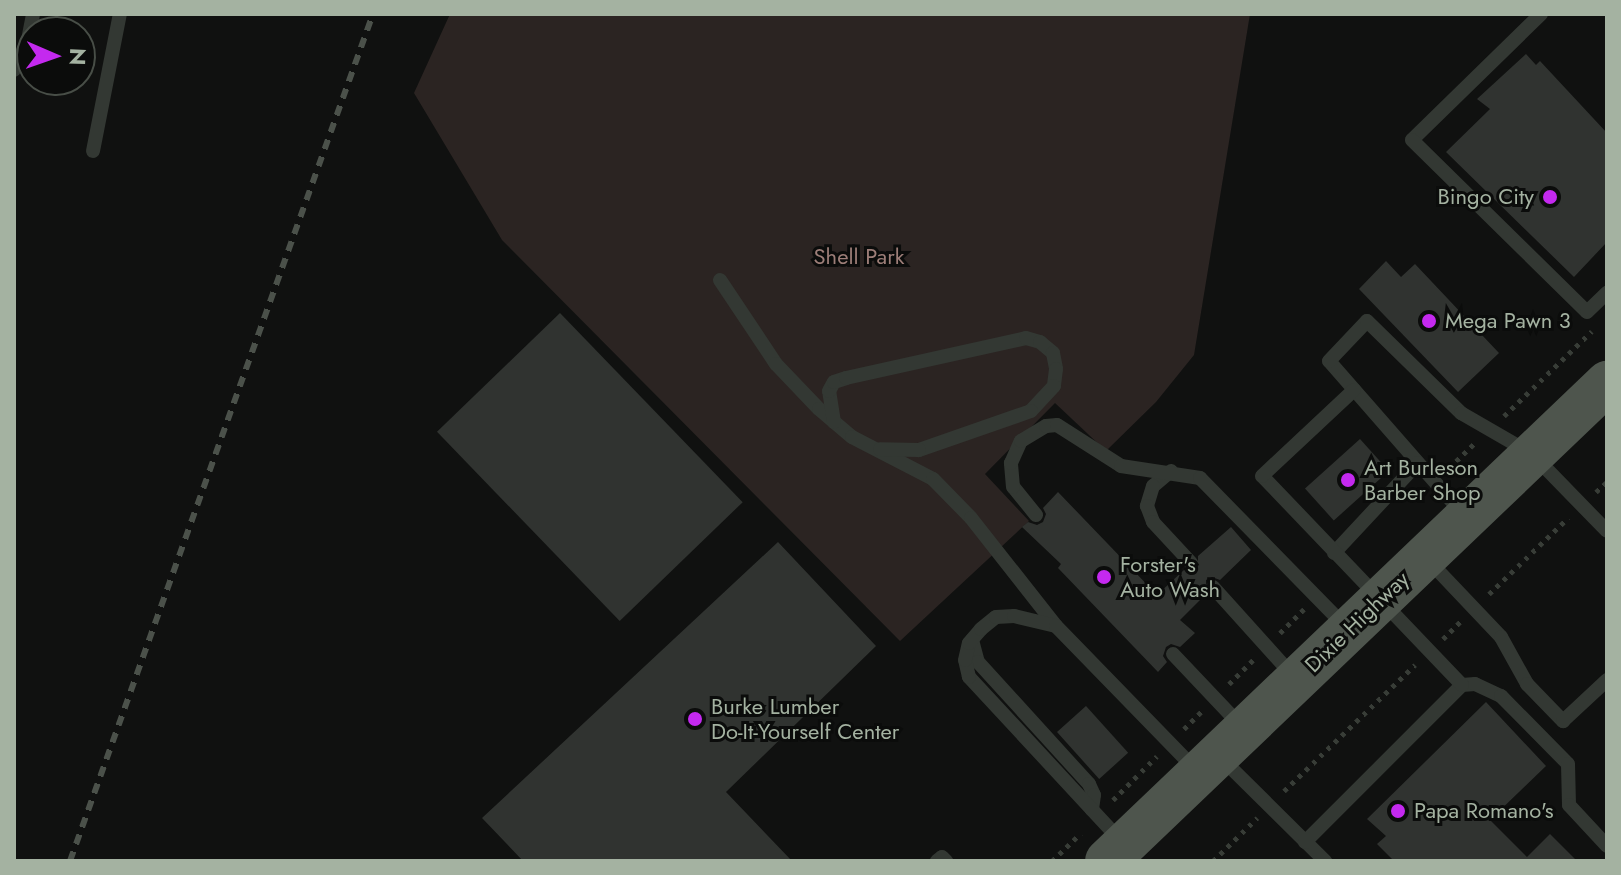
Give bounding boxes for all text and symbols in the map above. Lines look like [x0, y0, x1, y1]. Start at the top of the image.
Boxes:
north arrow [16, 16, 96, 96]
text: N [62, 47, 94, 66]
place label: Bingo City [1438, 184, 1534, 210]
marker: Bingo City [1541, 188, 1559, 206]
park label: Shell Park [814, 244, 904, 270]
place label: Mega Pawn 3 [1445, 308, 1571, 334]
marker: Mega Pawn 3 [1420, 312, 1438, 330]
place label: Art Burleson Barber Shop [1364, 454, 1481, 506]
marker: Art Burleson Barber Shop [1339, 471, 1357, 489]
place label: Forster's Auto Wash [1120, 551, 1220, 602]
street label: Dixie Highway [1300, 566, 1414, 678]
marker: Forster's Auto Wash [1095, 568, 1113, 586]
place label: Burke Lumber Do-It-Yourself Center [711, 693, 899, 744]
marker: Burke Lumber Do-It-Yourself Center [686, 710, 704, 728]
place label: Papa Romano's [1414, 798, 1554, 824]
marker: Papa Romano's [1389, 802, 1407, 820]

